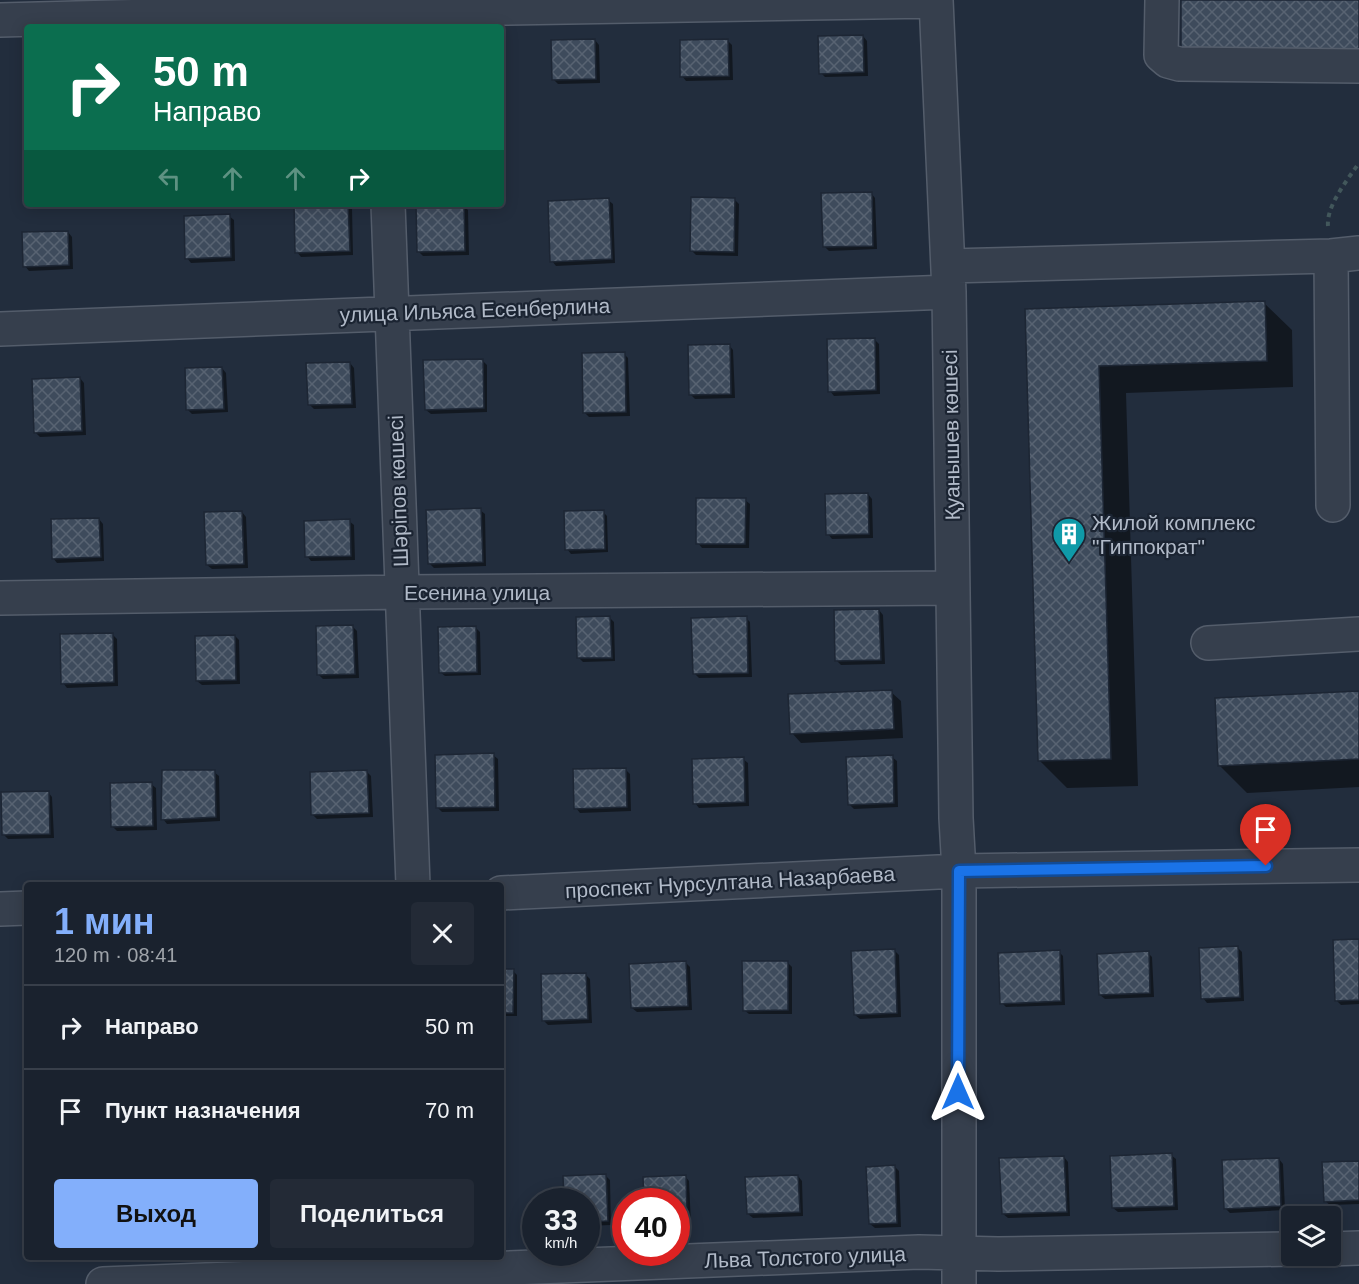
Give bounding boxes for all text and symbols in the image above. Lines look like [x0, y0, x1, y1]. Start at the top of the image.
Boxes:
icon: right [54, 48, 132, 126]
text: 50 m [153, 48, 249, 95]
text: Направо [153, 97, 261, 127]
icon: left [153, 162, 186, 195]
icon: ahead [216, 162, 249, 195]
icon: ahead [279, 162, 312, 195]
icon: right [342, 162, 375, 195]
street label: улица Ильяса Есенберлина [339, 294, 611, 326]
street label: Қуанышев көшесі [938, 349, 964, 521]
street label: Шәріпов көшесі [384, 415, 412, 567]
place label: Жилой комплекс "Гиппократ" [1092, 511, 1256, 558]
building icon: Жилой комплекс "Гиппократ" [1051, 516, 1087, 563]
street label: Есенина улица [404, 581, 550, 604]
pin [1240, 804, 1291, 866]
icon: arrive [1249, 813, 1282, 846]
street label: проспект Нурсултана Назарбаева [564, 862, 896, 902]
text: 1 мин [54, 901, 155, 942]
button: close [411, 902, 474, 965]
text: 120 m · 08:41 [54, 944, 177, 966]
icon: right [54, 1011, 87, 1044]
text: Направо [105, 1014, 199, 1039]
text: 50 m [425, 1014, 474, 1039]
position arrow [926, 1060, 990, 1124]
icon: arrive [54, 1095, 87, 1128]
text: Пункт назначения [105, 1098, 301, 1123]
text: 70 m [425, 1098, 474, 1123]
button: Выход [54, 1179, 258, 1248]
button: Поделиться [270, 1179, 474, 1248]
speed limit sign: 40 [612, 1188, 690, 1266]
text: 33 [544, 1203, 578, 1236]
map controls [1281, 1206, 1341, 1266]
button: layers [1281, 1206, 1341, 1266]
text: km/h [545, 1234, 577, 1251]
street label: Льва Толстого улица [704, 1242, 907, 1272]

